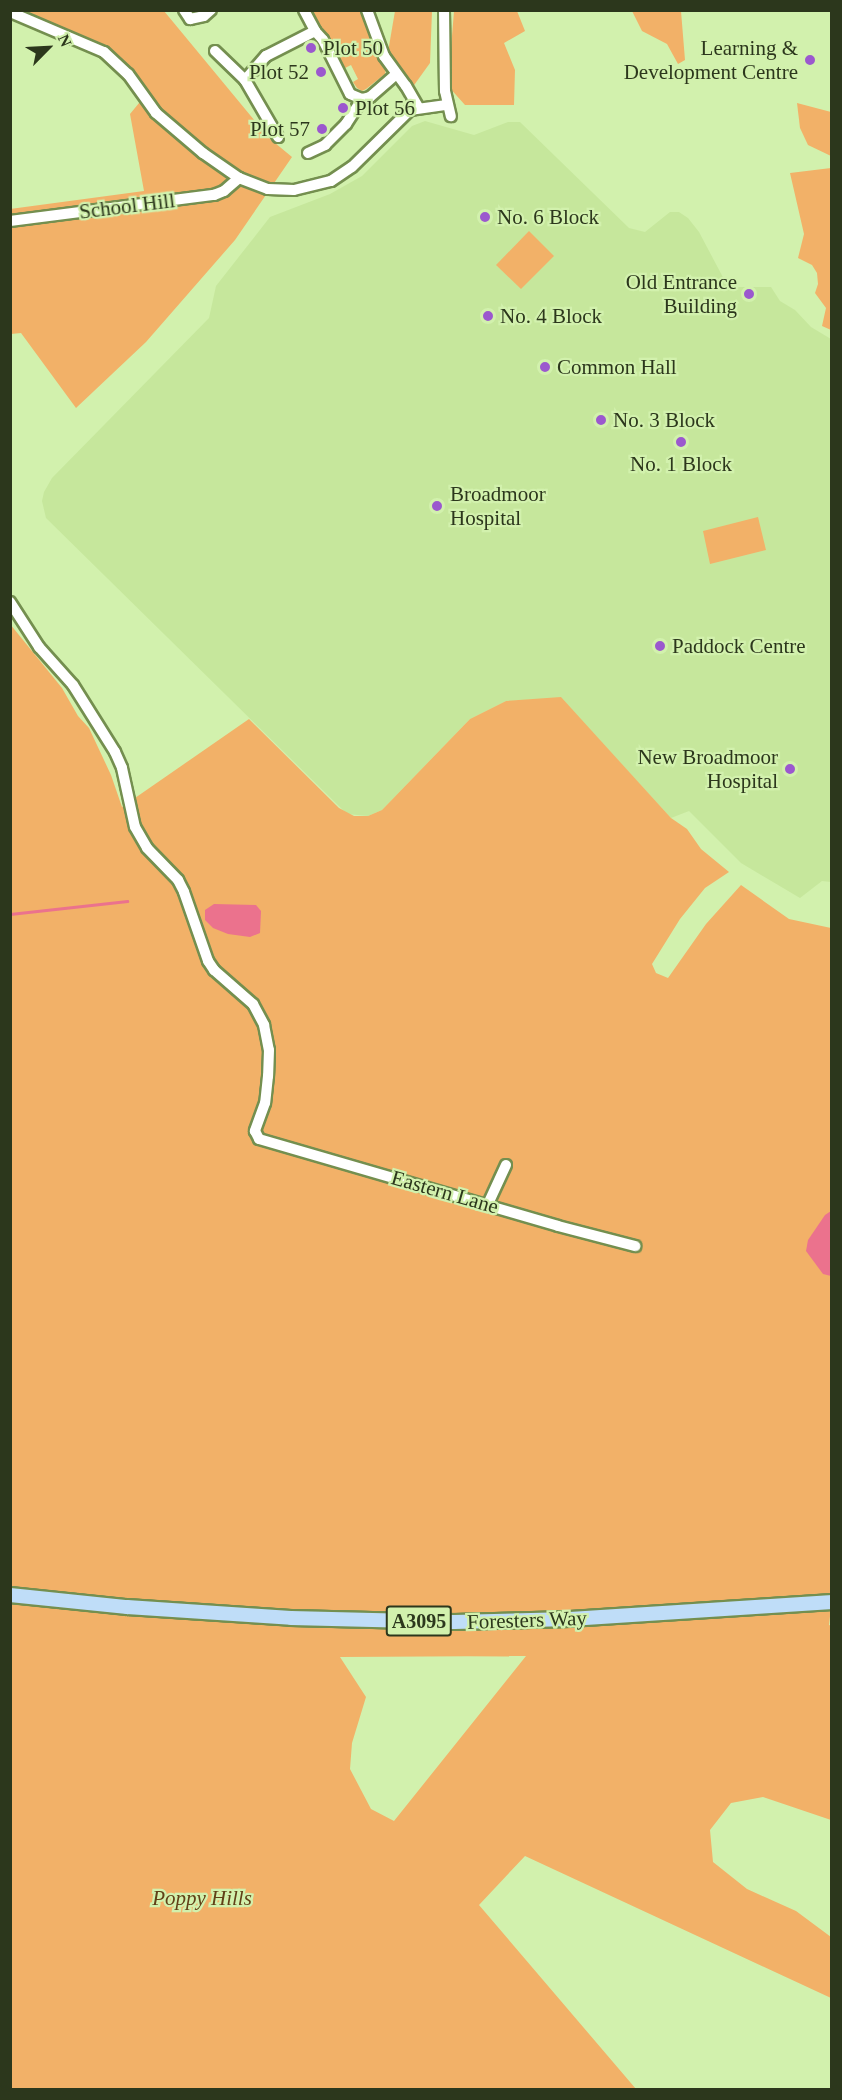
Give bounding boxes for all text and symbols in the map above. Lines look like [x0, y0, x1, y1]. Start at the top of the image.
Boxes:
north arrow [18, 18, 78, 78]
text: N [55, 32, 75, 49]
place label: Plot 50 [323, 35, 383, 61]
place label: Learning & Development Centre [624, 35, 798, 85]
marker: Plot 50 [304, 41, 318, 55]
marker: Learning & Development Centre [803, 53, 817, 67]
place label: Plot 52 [249, 59, 309, 85]
marker: Plot 52 [314, 65, 328, 79]
place label: Plot 56 [355, 95, 415, 121]
marker: Plot 56 [336, 101, 350, 115]
place label: Plot 57 [250, 116, 310, 142]
marker: Plot 57 [315, 122, 329, 136]
street label: School Hill [78, 188, 176, 224]
place label: No. 6 Block [497, 204, 599, 230]
marker: No. 6 Block [478, 210, 492, 224]
place label: Old Entrance Building [626, 269, 737, 319]
marker: Old Entrance Building [742, 287, 756, 301]
place label: No. 4 Block [500, 303, 602, 329]
marker: No. 4 Block [481, 309, 495, 323]
place label: Common Hall [557, 354, 677, 380]
marker: Common Hall [538, 360, 552, 374]
place label: No. 3 Block [613, 407, 715, 433]
marker: No. 3 Block [594, 413, 608, 427]
marker: No. 1 Block [674, 435, 688, 449]
place label: No. 1 Block [630, 451, 732, 477]
place label: Broadmoor Hospital [450, 481, 546, 531]
marker: Broadmoor Hospital [428, 497, 446, 515]
place label: Paddock Centre [672, 633, 806, 659]
marker: Paddock Centre [653, 639, 667, 653]
place label: New Broadmoor Hospital [637, 744, 778, 794]
marker: New Broadmoor Hospital [783, 762, 797, 776]
street label: Eastern Lane [389, 1165, 501, 1219]
road number: A3095 [384, 1604, 454, 1638]
street label: Foresters Way [466, 1605, 588, 1635]
park label: Poppy Hills [152, 1885, 252, 1911]

